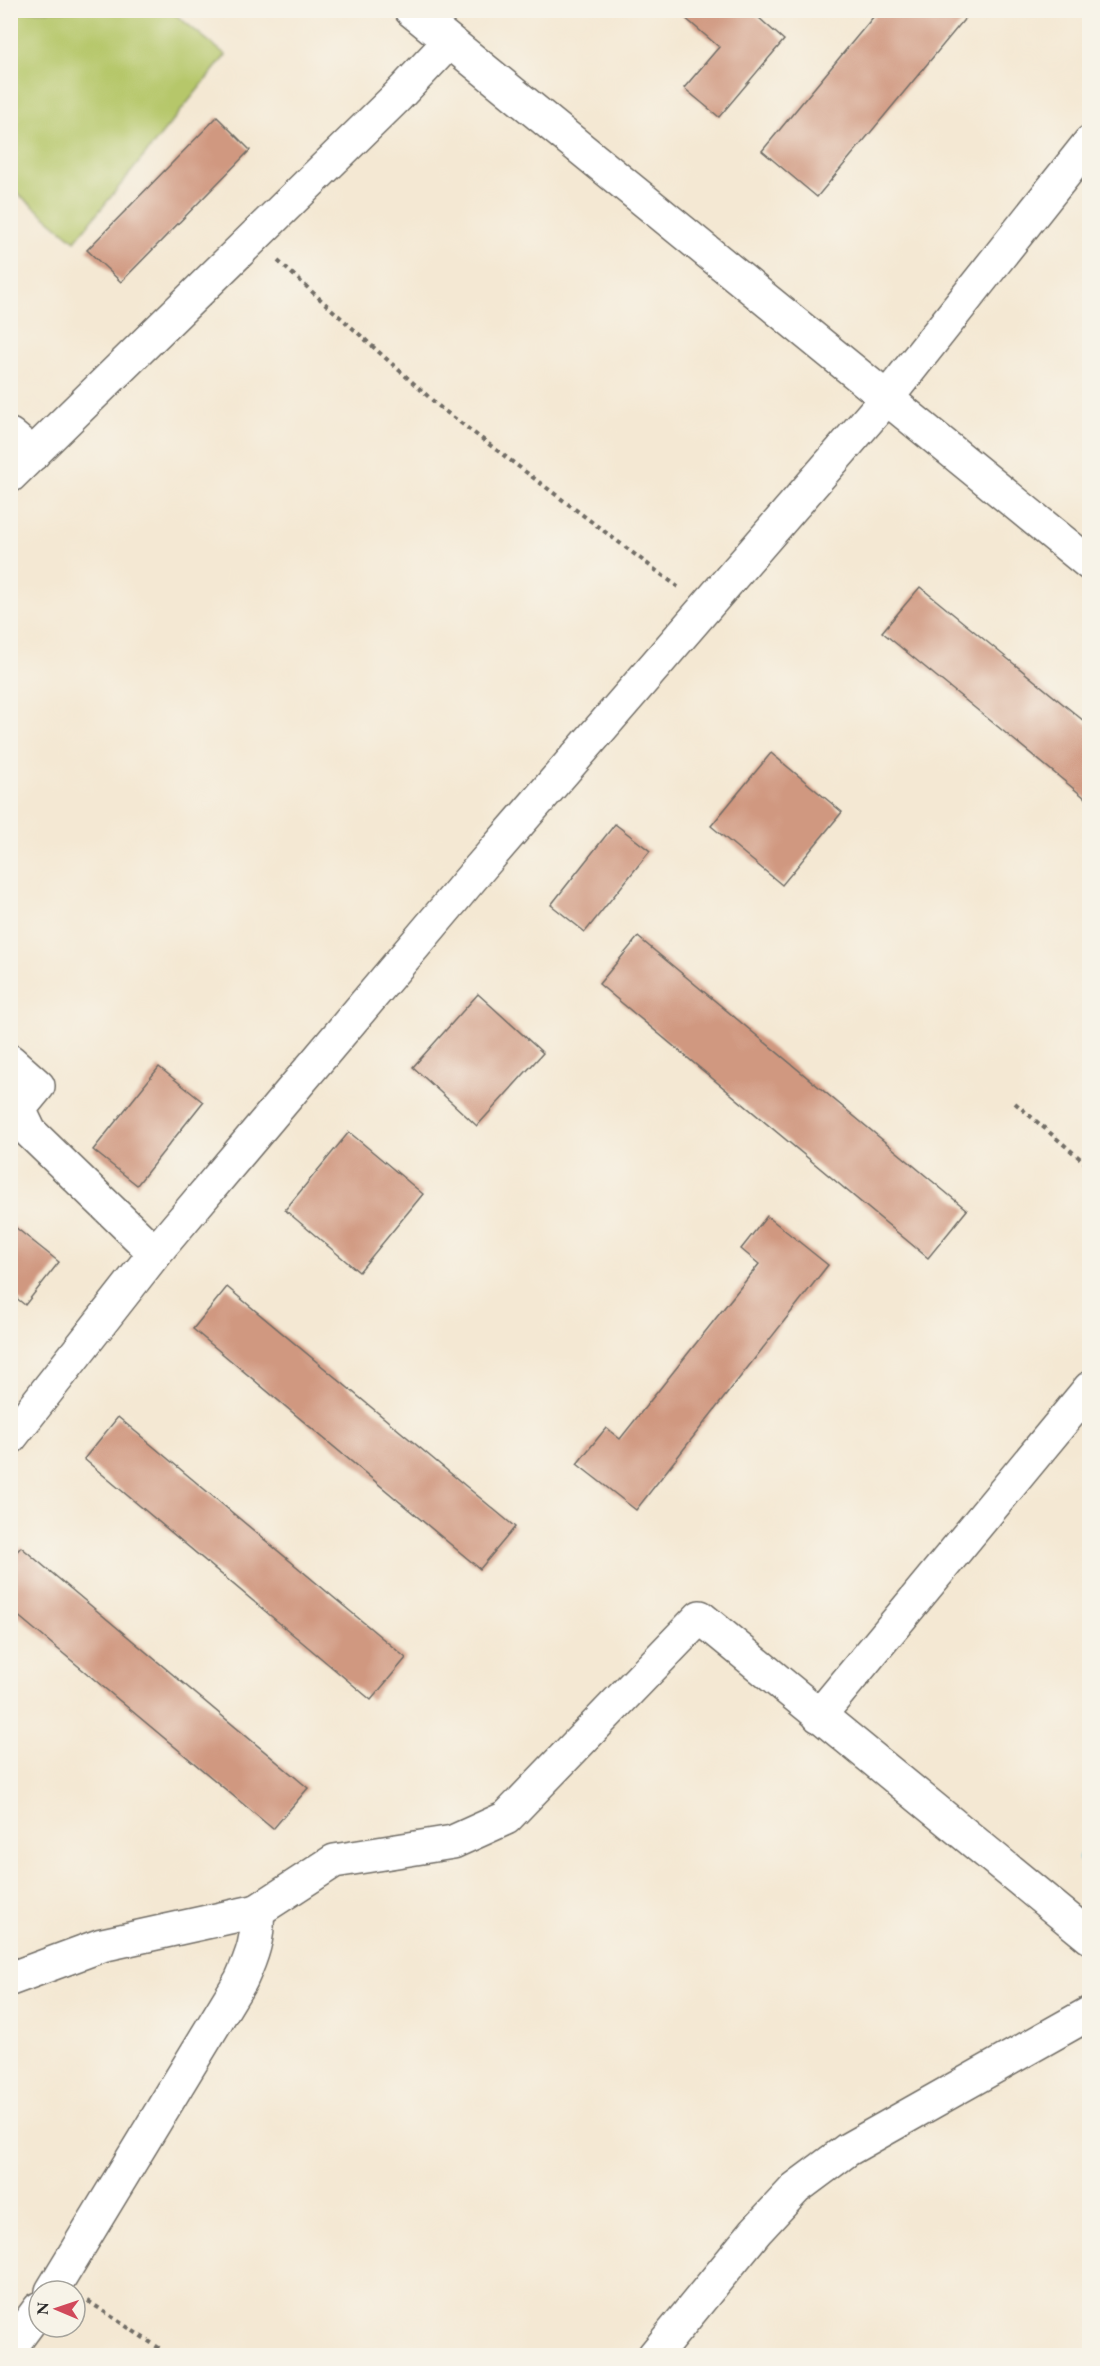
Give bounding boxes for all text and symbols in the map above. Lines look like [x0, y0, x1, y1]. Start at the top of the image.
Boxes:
north arrow [27, 2279, 87, 2339]
text: N [32, 2302, 53, 2315]

